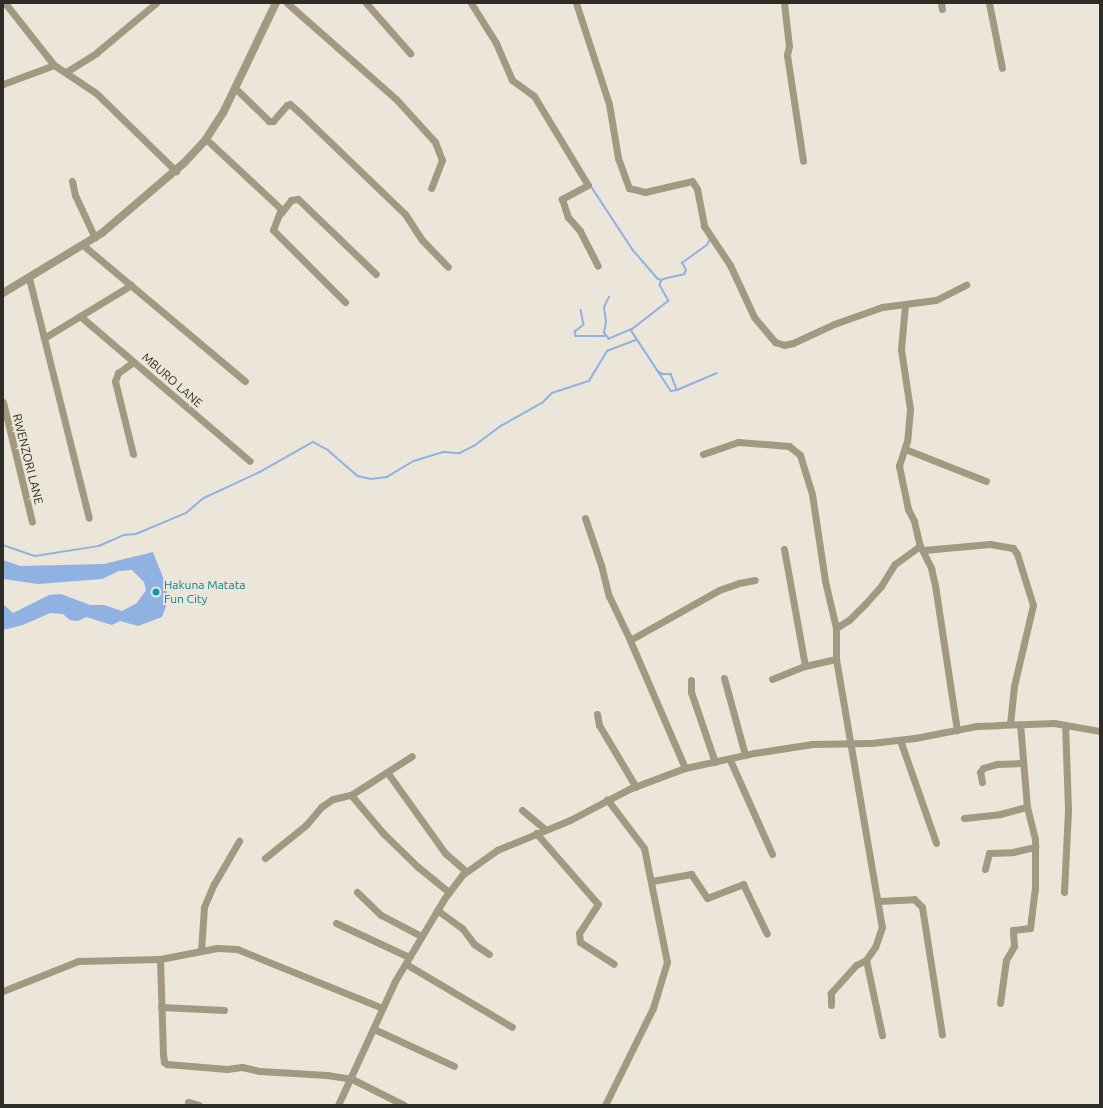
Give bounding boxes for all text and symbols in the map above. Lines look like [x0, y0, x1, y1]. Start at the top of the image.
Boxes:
street label: MBURO LANE [139, 350, 205, 410]
street label: RWENZORI LANE [10, 412, 46, 506]
place label: Hakuna Matata Fun City [164, 578, 246, 606]
marker: Hakuna Matata Fun City [151, 587, 161, 597]

